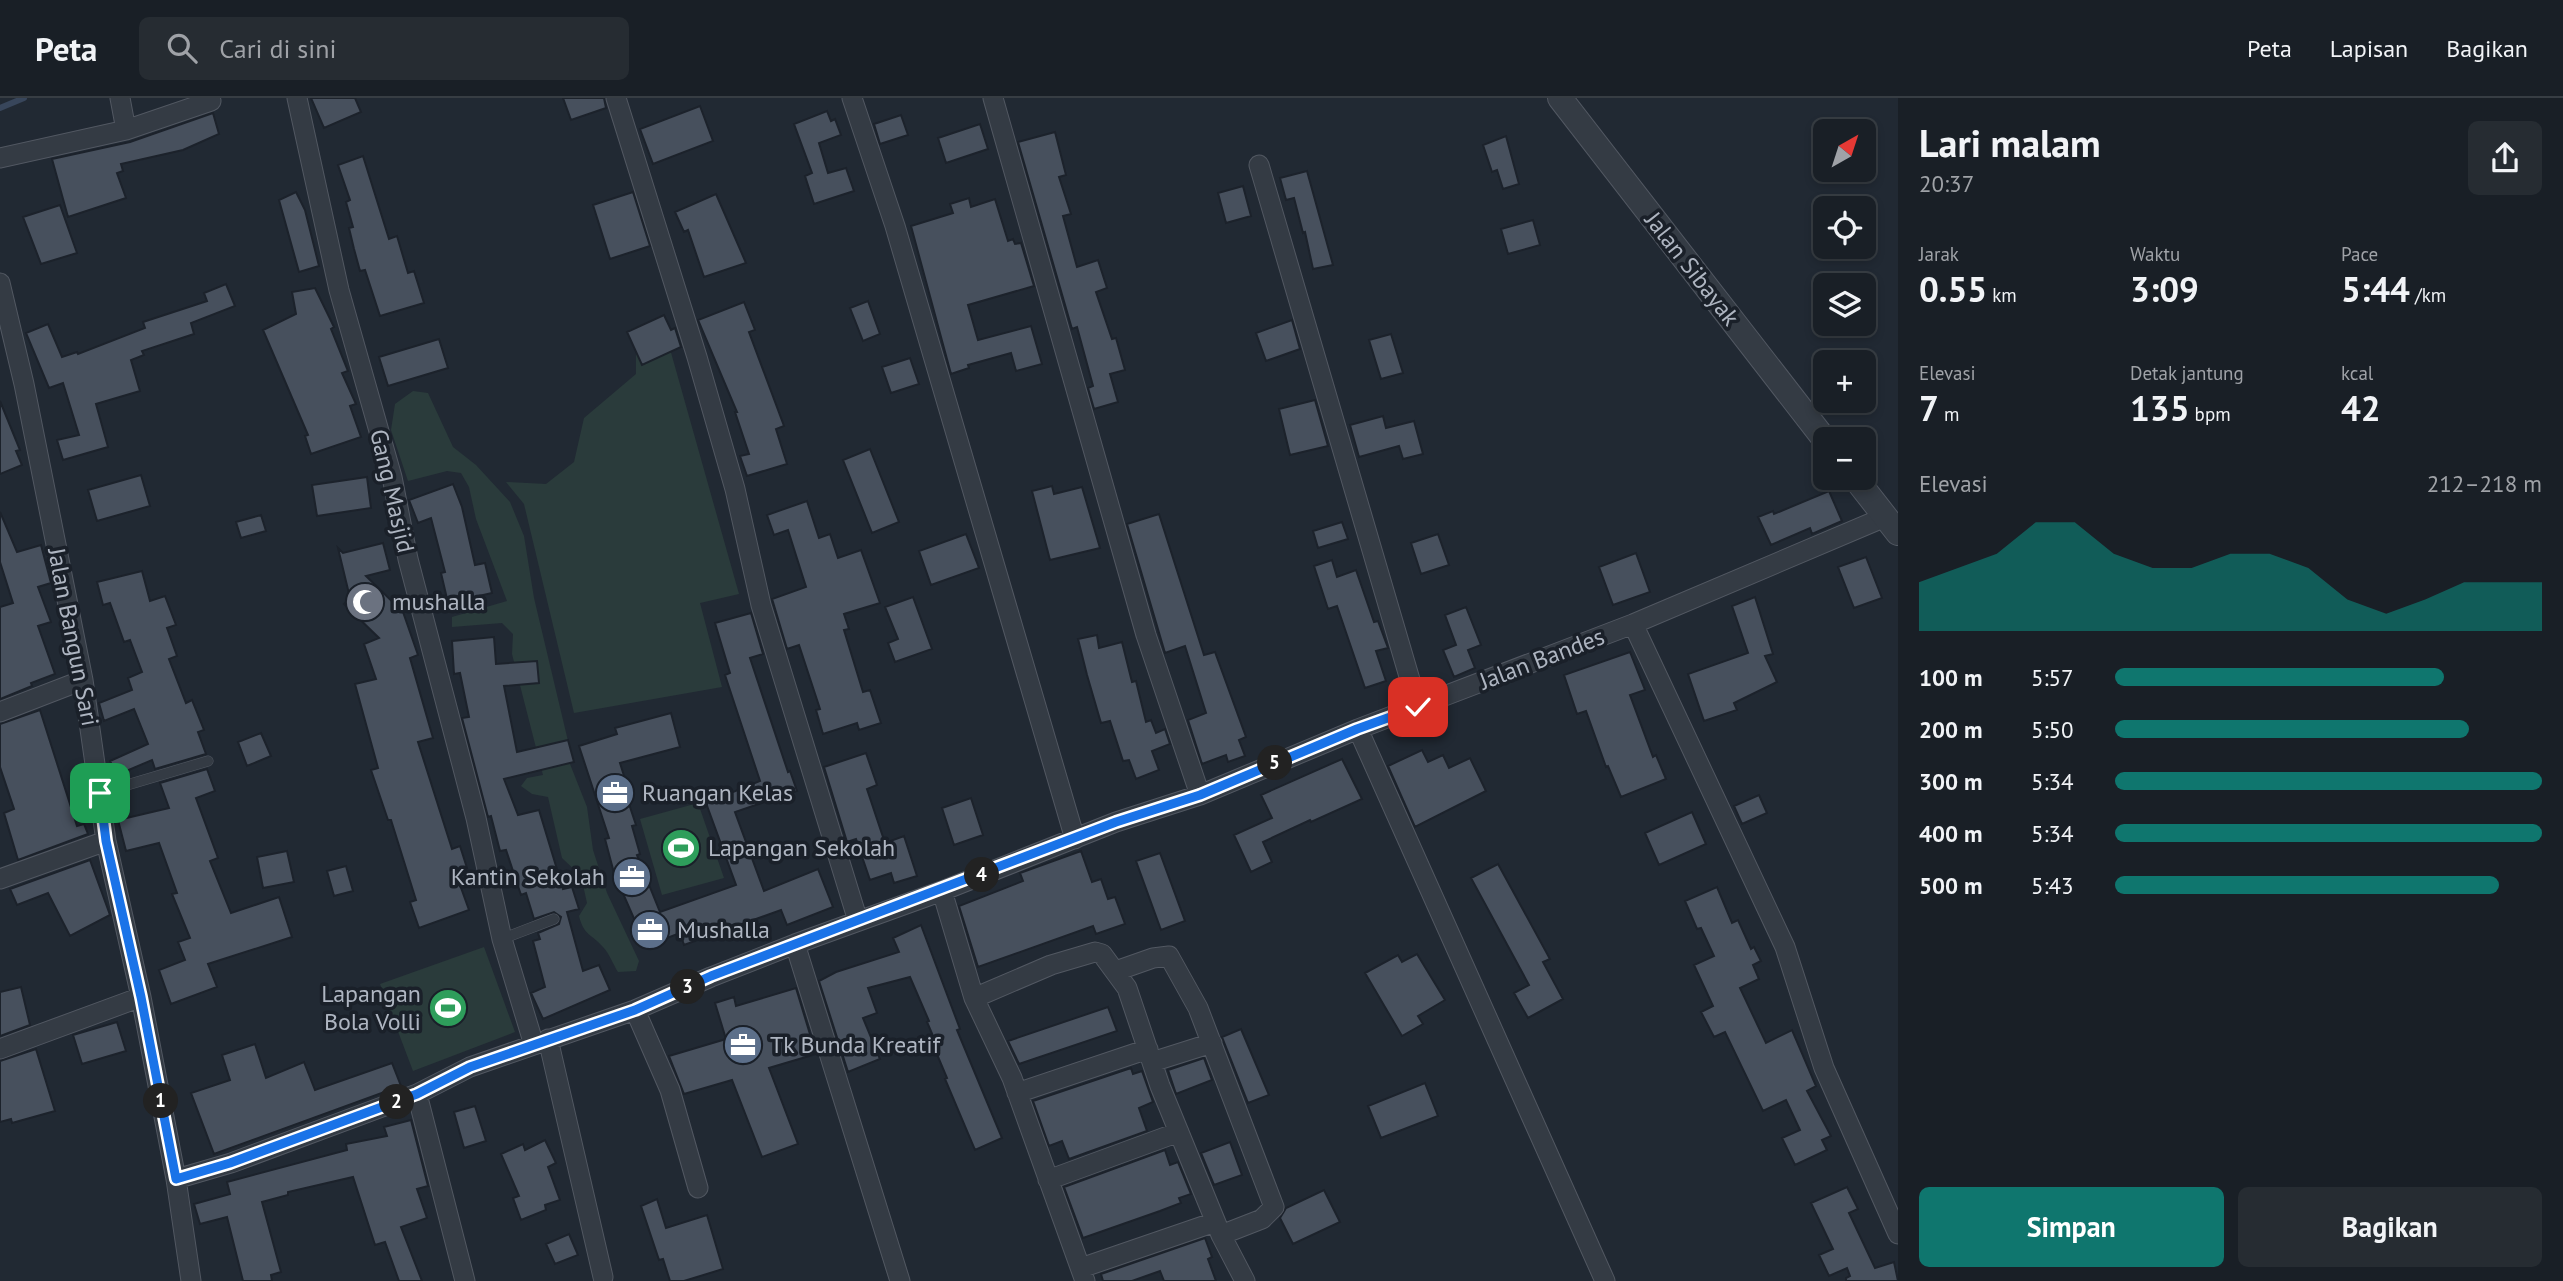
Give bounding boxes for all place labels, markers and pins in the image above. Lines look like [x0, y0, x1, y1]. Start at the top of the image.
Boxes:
mosque icon: mushalla [344, 581, 386, 623]
place label: mushalla [392, 586, 485, 617]
pin [1388, 677, 1448, 737]
pin: 5 [1258, 746, 1292, 780]
pin [70, 763, 130, 823]
office icon: Ruangan Kelas [594, 772, 636, 814]
place label: Ruangan Kelas [642, 777, 793, 808]
sports icon: Lapangan Sekolah [660, 827, 702, 869]
place label: Lapangan Sekolah [708, 832, 895, 863]
office icon: Kantin Sekolah [611, 856, 653, 898]
pin: 4 [964, 858, 1000, 892]
place label: Kantin Sekolah [451, 861, 605, 892]
office icon: Mushalla [629, 909, 671, 951]
place label: Mushalla [677, 914, 770, 945]
pin: 3 [670, 970, 706, 1004]
place label: Lapangan Bola Volli [321, 978, 421, 1037]
sports icon: Lapangan Bola Volli [427, 987, 469, 1029]
office icon: Tk Bunda Kreatif [722, 1024, 764, 1066]
place label: Tk Bunda Kreatif [770, 1029, 942, 1060]
pin: 1 [144, 1084, 178, 1118]
pin: 2 [380, 1084, 414, 1119]

